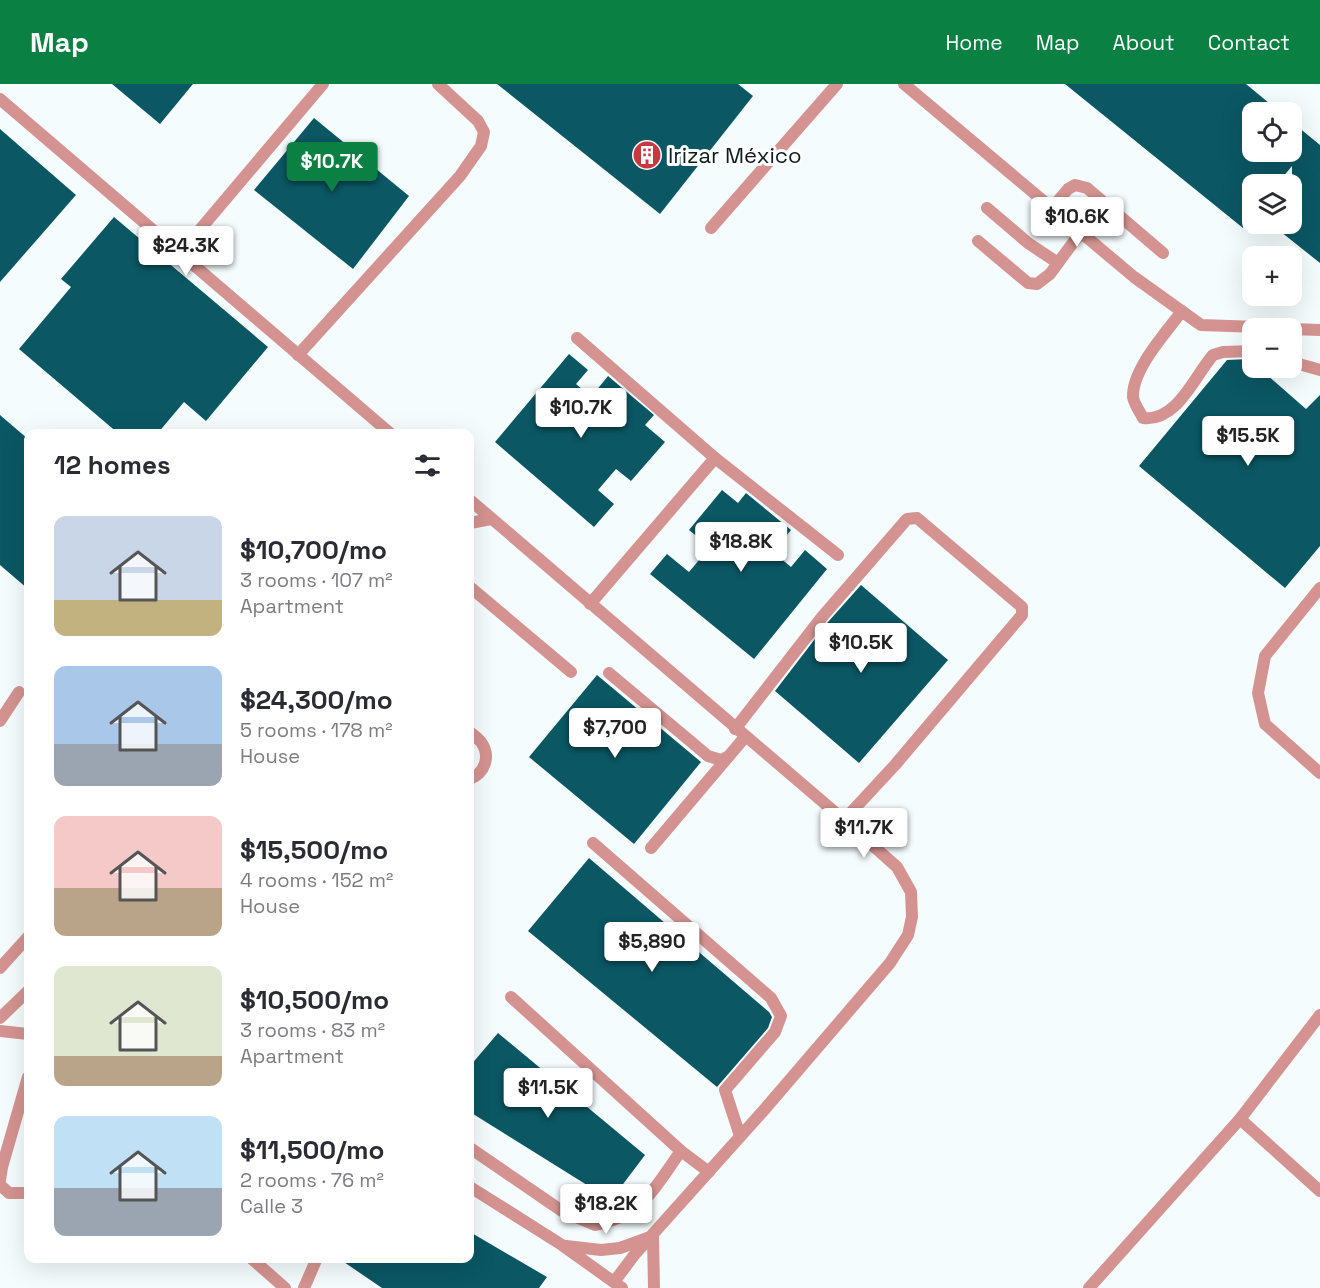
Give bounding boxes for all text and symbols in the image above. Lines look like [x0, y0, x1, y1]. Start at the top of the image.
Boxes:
text: Map [30, 24, 89, 60]
text: Home [945, 29, 1003, 56]
text: Map [1036, 29, 1080, 56]
text: About [1113, 29, 1175, 56]
text: Contact [1208, 29, 1290, 56]
map controls [1242, 102, 1302, 378]
button: locate [1242, 102, 1302, 162]
building icon: Irizar México [631, 139, 663, 171]
place label: Irizar México [668, 141, 802, 169]
pin: $10.7K [283, 142, 381, 193]
text: $10.7K [301, 148, 363, 174]
button: layers [1242, 174, 1302, 234]
pin: $10.6K [1028, 197, 1126, 248]
text: $10.6K [1045, 203, 1109, 229]
pin: $24.3K [137, 226, 235, 277]
text: $24.3K [152, 232, 220, 258]
button: + [1242, 246, 1302, 306]
button: − [1242, 318, 1302, 378]
pin: $10.7K [532, 388, 630, 439]
text: $10.7K [550, 394, 612, 420]
pin: $15.5K [1199, 416, 1297, 467]
text: $15.5K [1216, 422, 1280, 448]
text: 12 homes [54, 448, 171, 482]
icon: filters [411, 449, 444, 482]
pin: $18.8K [692, 522, 790, 573]
text: $18.8K [709, 528, 773, 554]
text: $10,700/mo [240, 533, 387, 567]
icon: home [102, 540, 174, 612]
text: 3 rooms · 107 m² [240, 567, 393, 593]
text: Apartment [240, 593, 344, 619]
pin: $10.5K [812, 623, 910, 674]
text: $10.5K [829, 629, 893, 655]
text: $24,300/mo [240, 683, 393, 717]
icon: home [102, 690, 174, 762]
pin: $7,700 [566, 708, 664, 759]
text: $7,700 [583, 714, 647, 740]
text: 5 rooms · 178 m² [240, 717, 392, 743]
text: House [240, 743, 300, 769]
pin: $11.7K [815, 808, 913, 859]
text: $11.7K [834, 814, 894, 840]
text: $15,500/mo [240, 833, 388, 867]
icon: home [102, 840, 174, 912]
text: 4 rooms · 152 m² [240, 867, 393, 893]
text: House [240, 893, 300, 919]
pin: $5,890 [603, 922, 701, 973]
text: $5,890 [618, 928, 686, 954]
text: $10,500/mo [240, 983, 389, 1017]
icon: home [102, 990, 174, 1062]
text: 3 rooms · 83 m² [240, 1017, 385, 1043]
text: Apartment [240, 1043, 344, 1069]
pin: $11.5K [499, 1068, 597, 1119]
text: $11.5K [518, 1074, 578, 1100]
text: $11,500/mo [240, 1133, 384, 1167]
icon: home [102, 1140, 174, 1212]
text: 2 rooms · 76 m² [240, 1167, 384, 1193]
pin: $18.2K [557, 1184, 655, 1235]
text: $18.2K [574, 1190, 638, 1216]
text: Calle 3 [240, 1193, 303, 1219]

